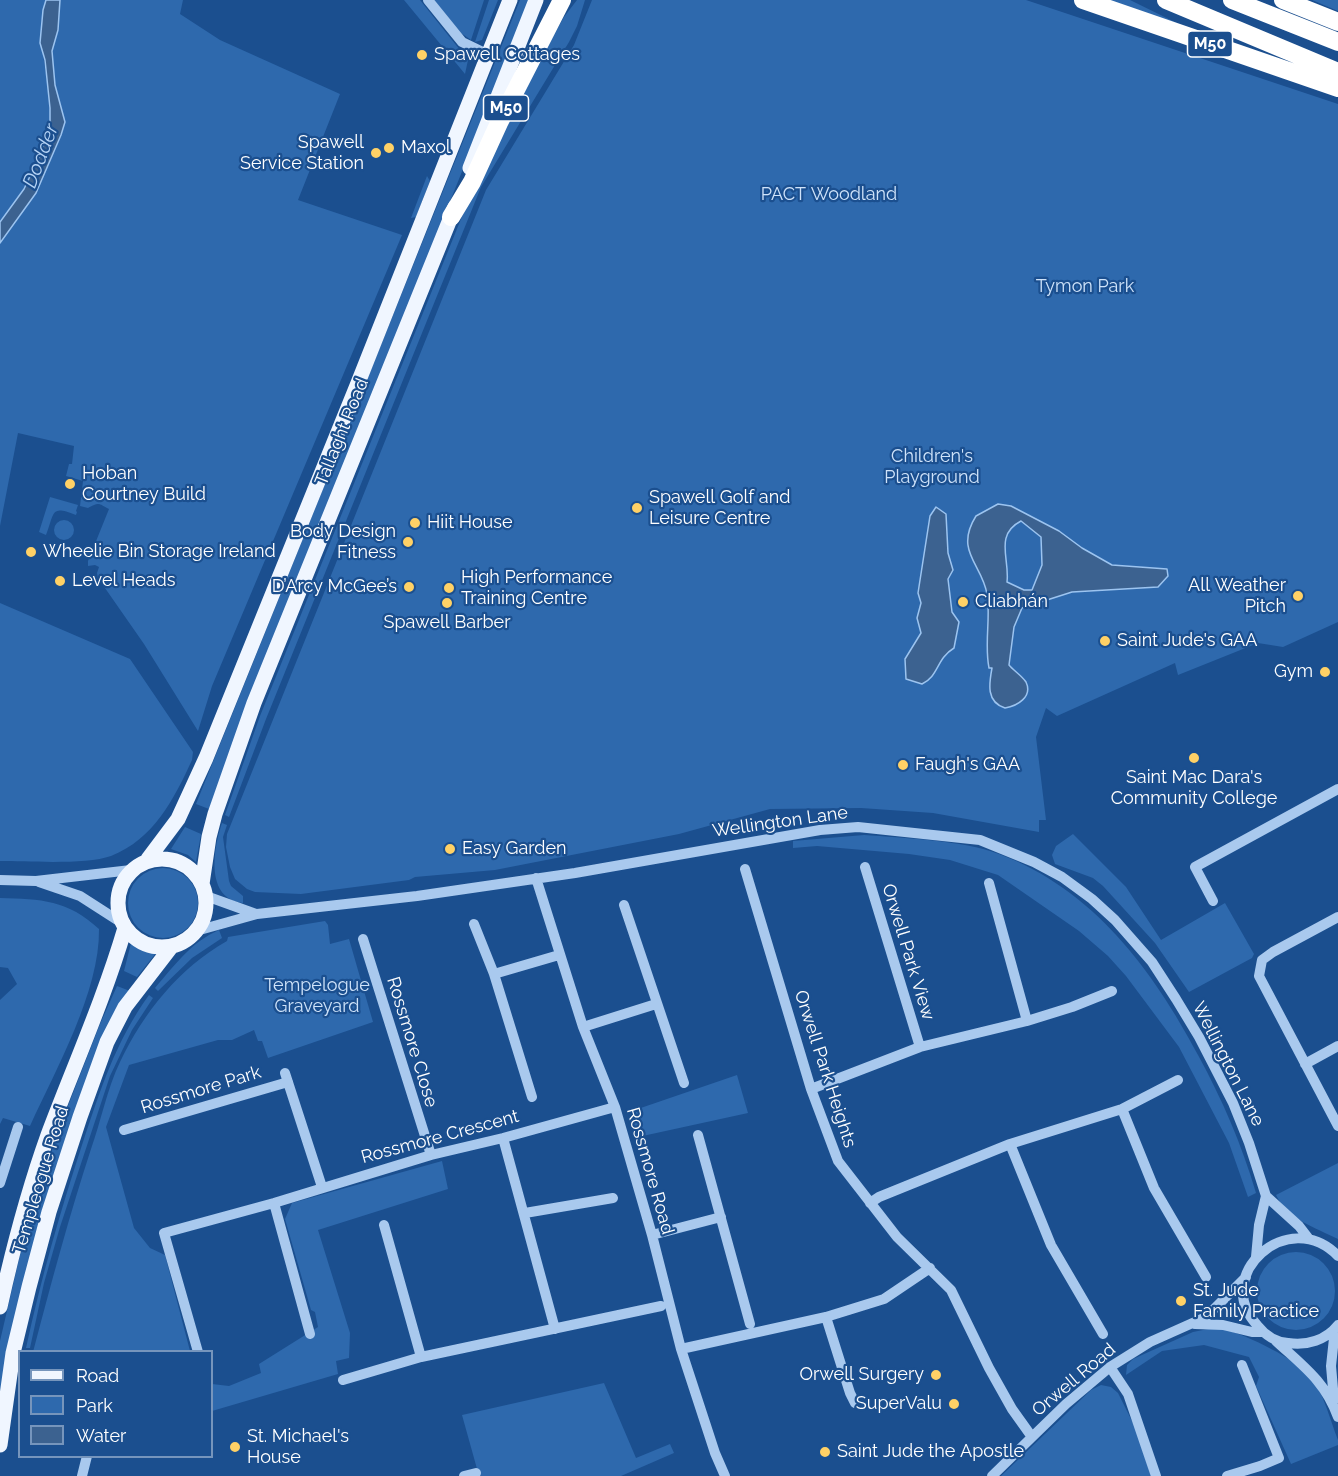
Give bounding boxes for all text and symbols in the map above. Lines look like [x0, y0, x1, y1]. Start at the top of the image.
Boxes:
road number: M50 [1188, 31, 1232, 57]
place label: Spawell Cottages [434, 44, 580, 66]
marker: Spawell Cottages [415, 48, 429, 62]
road number: M50 [484, 95, 528, 121]
water label: Dodder [18, 121, 64, 191]
place label: Spawell Service Station [240, 132, 364, 174]
place label: Maxol [401, 137, 451, 159]
marker: Maxol [382, 141, 396, 155]
marker: Spawell Service Station [369, 146, 383, 160]
park label: PACT Woodland [761, 184, 897, 206]
park label: Tymon Park [1036, 276, 1134, 298]
street label: Tallaght Road [311, 375, 373, 489]
park label: Children's Playground [884, 446, 980, 488]
place label: Hoban Courtney Build [82, 463, 206, 506]
marker: Hoban Courtney Build [63, 477, 77, 491]
place label: Spawell Golf and Leisure Centre [649, 487, 790, 530]
marker: Spawell Golf and Leisure Centre [630, 501, 644, 515]
place label: Hiit House [427, 512, 513, 534]
marker: Hiit House [408, 516, 422, 530]
place label: Body Design Fitness [290, 521, 396, 564]
marker: Body Design Fitness [401, 535, 415, 549]
place label: Wheelie Bin Storage Ireland [43, 541, 276, 563]
marker: Wheelie Bin Storage Ireland [24, 545, 38, 559]
place label: High Performance Training Centre [461, 567, 612, 610]
place label: Level Heads [72, 570, 175, 592]
marker: Level Heads [53, 574, 67, 588]
place label: All Weather Pitch [1188, 575, 1286, 618]
place label: D’Arcy McGee’s [272, 576, 397, 598]
marker: D’Arcy McGee’s [402, 580, 416, 594]
marker: High Performance Training Centre [442, 581, 456, 595]
marker: All Weather Pitch [1291, 589, 1305, 603]
place label: Cliabhán [975, 591, 1048, 613]
marker: Cliabhán [956, 595, 970, 609]
marker: Spawell Barber [440, 596, 454, 610]
place label: Spawell Barber [384, 612, 510, 634]
place label: Saint Jude's GAA [1117, 630, 1257, 652]
marker: Saint Jude's GAA [1098, 634, 1112, 648]
place label: Gym [1274, 661, 1313, 683]
marker: Gym [1318, 665, 1332, 679]
marker: Saint Mac Dara's Community College [1187, 751, 1201, 765]
place label: Faugh's GAA [915, 754, 1020, 776]
marker: Faugh's GAA [896, 758, 910, 772]
place label: Saint Mac Dara's Community College [1111, 767, 1277, 810]
street label: Wellington Lane [711, 802, 849, 842]
place label: Easy Garden [462, 838, 567, 860]
marker: Easy Garden [443, 842, 457, 856]
street label: Orwell Park View [877, 881, 939, 1023]
street label: Rossmore Close [382, 974, 442, 1110]
park label: Tempelogue Graveyard [264, 975, 370, 1018]
street label: Orwell Park Heights [789, 988, 861, 1150]
street label: Wellington Lane [1187, 998, 1269, 1130]
street label: Rossmore Park [138, 1061, 264, 1119]
street label: Templeogue Road [8, 1103, 74, 1257]
street label: Rossmore Road [622, 1105, 678, 1237]
street label: Rossmore Crescent [359, 1106, 521, 1168]
place label: St. Jude Family Practice [1193, 1280, 1319, 1322]
marker: St. Jude Family Practice [1174, 1294, 1188, 1308]
street label: Orwell Road [1028, 1339, 1120, 1421]
legend [18, 1350, 213, 1458]
place label: Orwell Surgery [800, 1364, 924, 1386]
text: Road [76, 1365, 119, 1386]
marker: Orwell Surgery [929, 1368, 943, 1382]
place label: SuperValu [856, 1393, 942, 1415]
text: Park [76, 1395, 113, 1416]
marker: SuperValu [947, 1397, 961, 1411]
text: Water [76, 1425, 126, 1446]
place label: St. Michael's House [247, 1426, 349, 1468]
marker: St. Michael's House [228, 1440, 242, 1454]
place label: Saint Jude the Apostle [837, 1441, 1024, 1463]
marker: Saint Jude the Apostle [818, 1445, 832, 1459]

